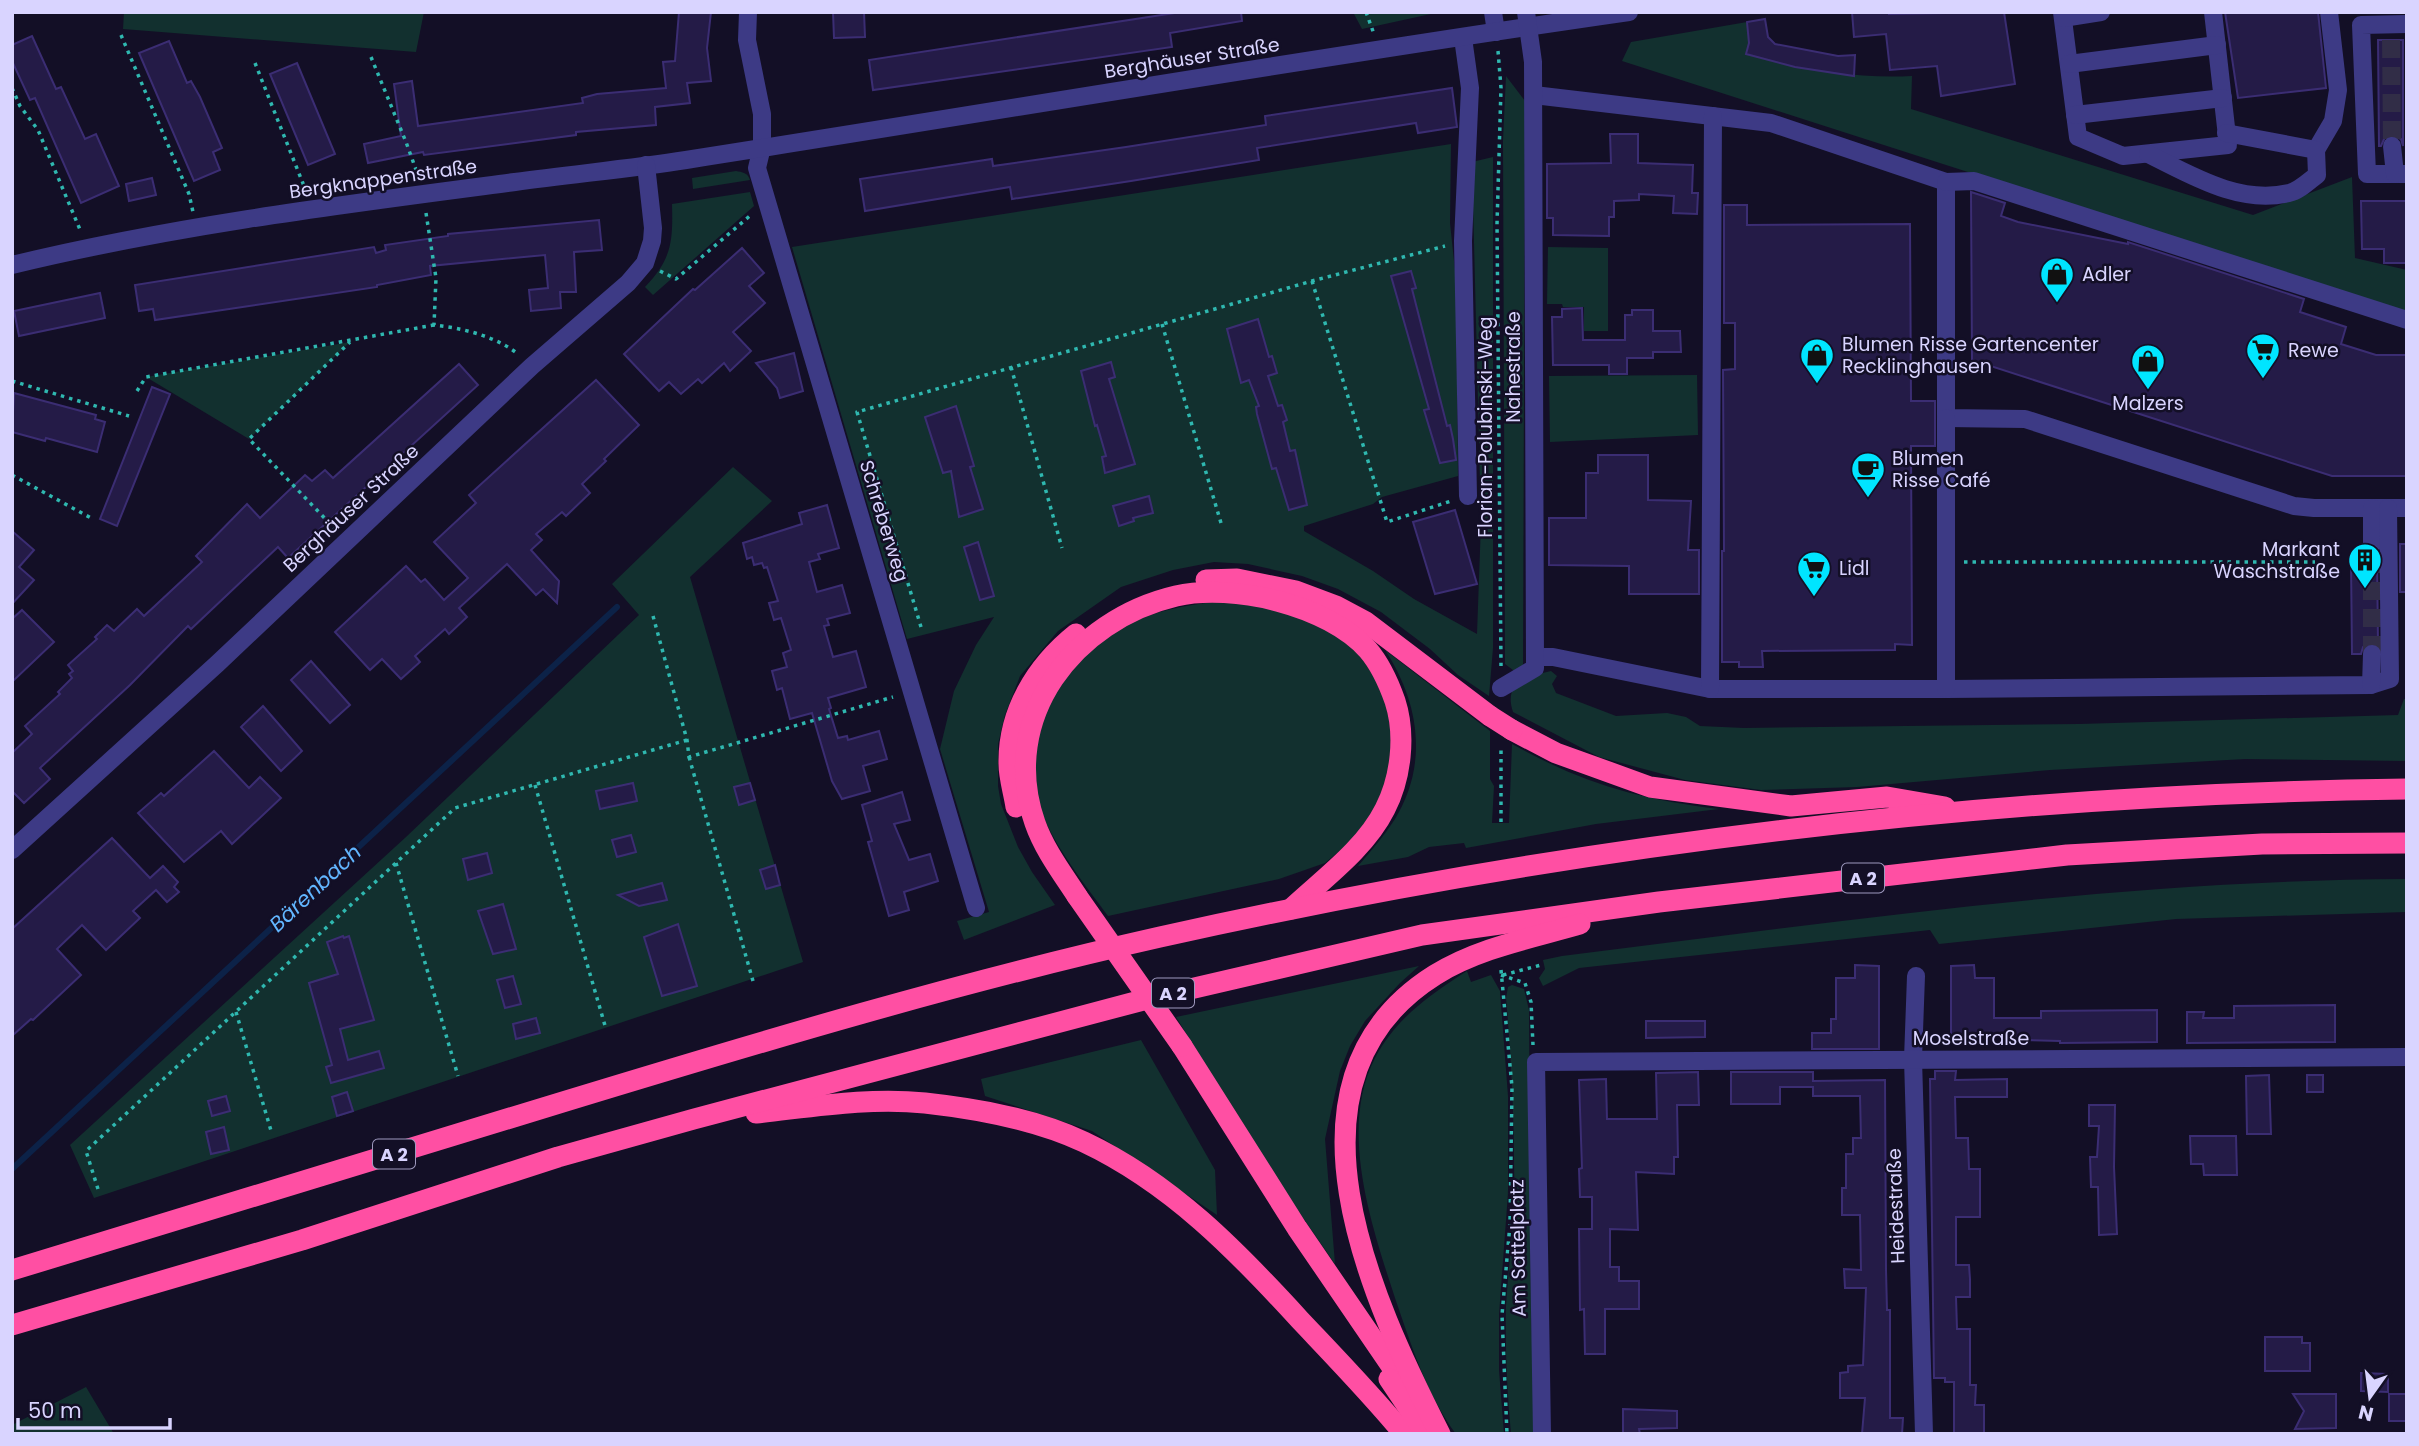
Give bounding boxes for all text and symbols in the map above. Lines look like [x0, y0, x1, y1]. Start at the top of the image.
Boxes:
street label: Berghäuser Straße [1102, 31, 1282, 85]
street label: Bergknappenstraße [287, 152, 479, 206]
shop icon: Adler [2038, 255, 2076, 304]
place label: Adler [2082, 261, 2131, 288]
street label: Nahestraße [1500, 311, 1527, 423]
street label: Florian-Polubinski-Weg [1472, 316, 1499, 538]
place label: Blumen Risse Gartencenter Recklinghausen [1842, 331, 2099, 380]
supermarket icon: Rewe [2244, 331, 2282, 380]
shop icon: Blumen Risse Gartencenter Recklinghausen [1798, 336, 1836, 385]
place label: Rewe [2288, 337, 2339, 364]
shop icon: Malzers [2129, 342, 2167, 391]
place label: Malzers [2112, 390, 2184, 417]
street label: Berghäuser Straße [277, 438, 425, 578]
place label: Blumen Risse Café [1892, 445, 1990, 494]
cafe icon: Blumen Risse Café [1849, 450, 1887, 499]
street label: Schreberweg [853, 457, 915, 585]
place label: Markant Waschstraße [2214, 536, 2340, 585]
building icon: Markant Waschstraße [2346, 541, 2384, 590]
supermarket icon: Lidl [1795, 549, 1833, 598]
place label: Lidl [1839, 555, 1869, 582]
water label: Bärenbach [263, 838, 367, 938]
road number: A 2 [1842, 864, 1884, 892]
road number: A 2 [1152, 978, 1194, 1008]
street label: Moselstraße [1913, 1025, 2029, 1052]
road number: A 2 [373, 1140, 415, 1168]
street label: Heidestraße [1880, 1148, 1912, 1264]
street label: Am Sattelplatz [1503, 1179, 1533, 1317]
north arrow [2335, 1362, 2405, 1432]
scale bar [18, 1386, 170, 1430]
text: 50 m [28, 1396, 82, 1425]
text: N [2356, 1398, 2376, 1428]

